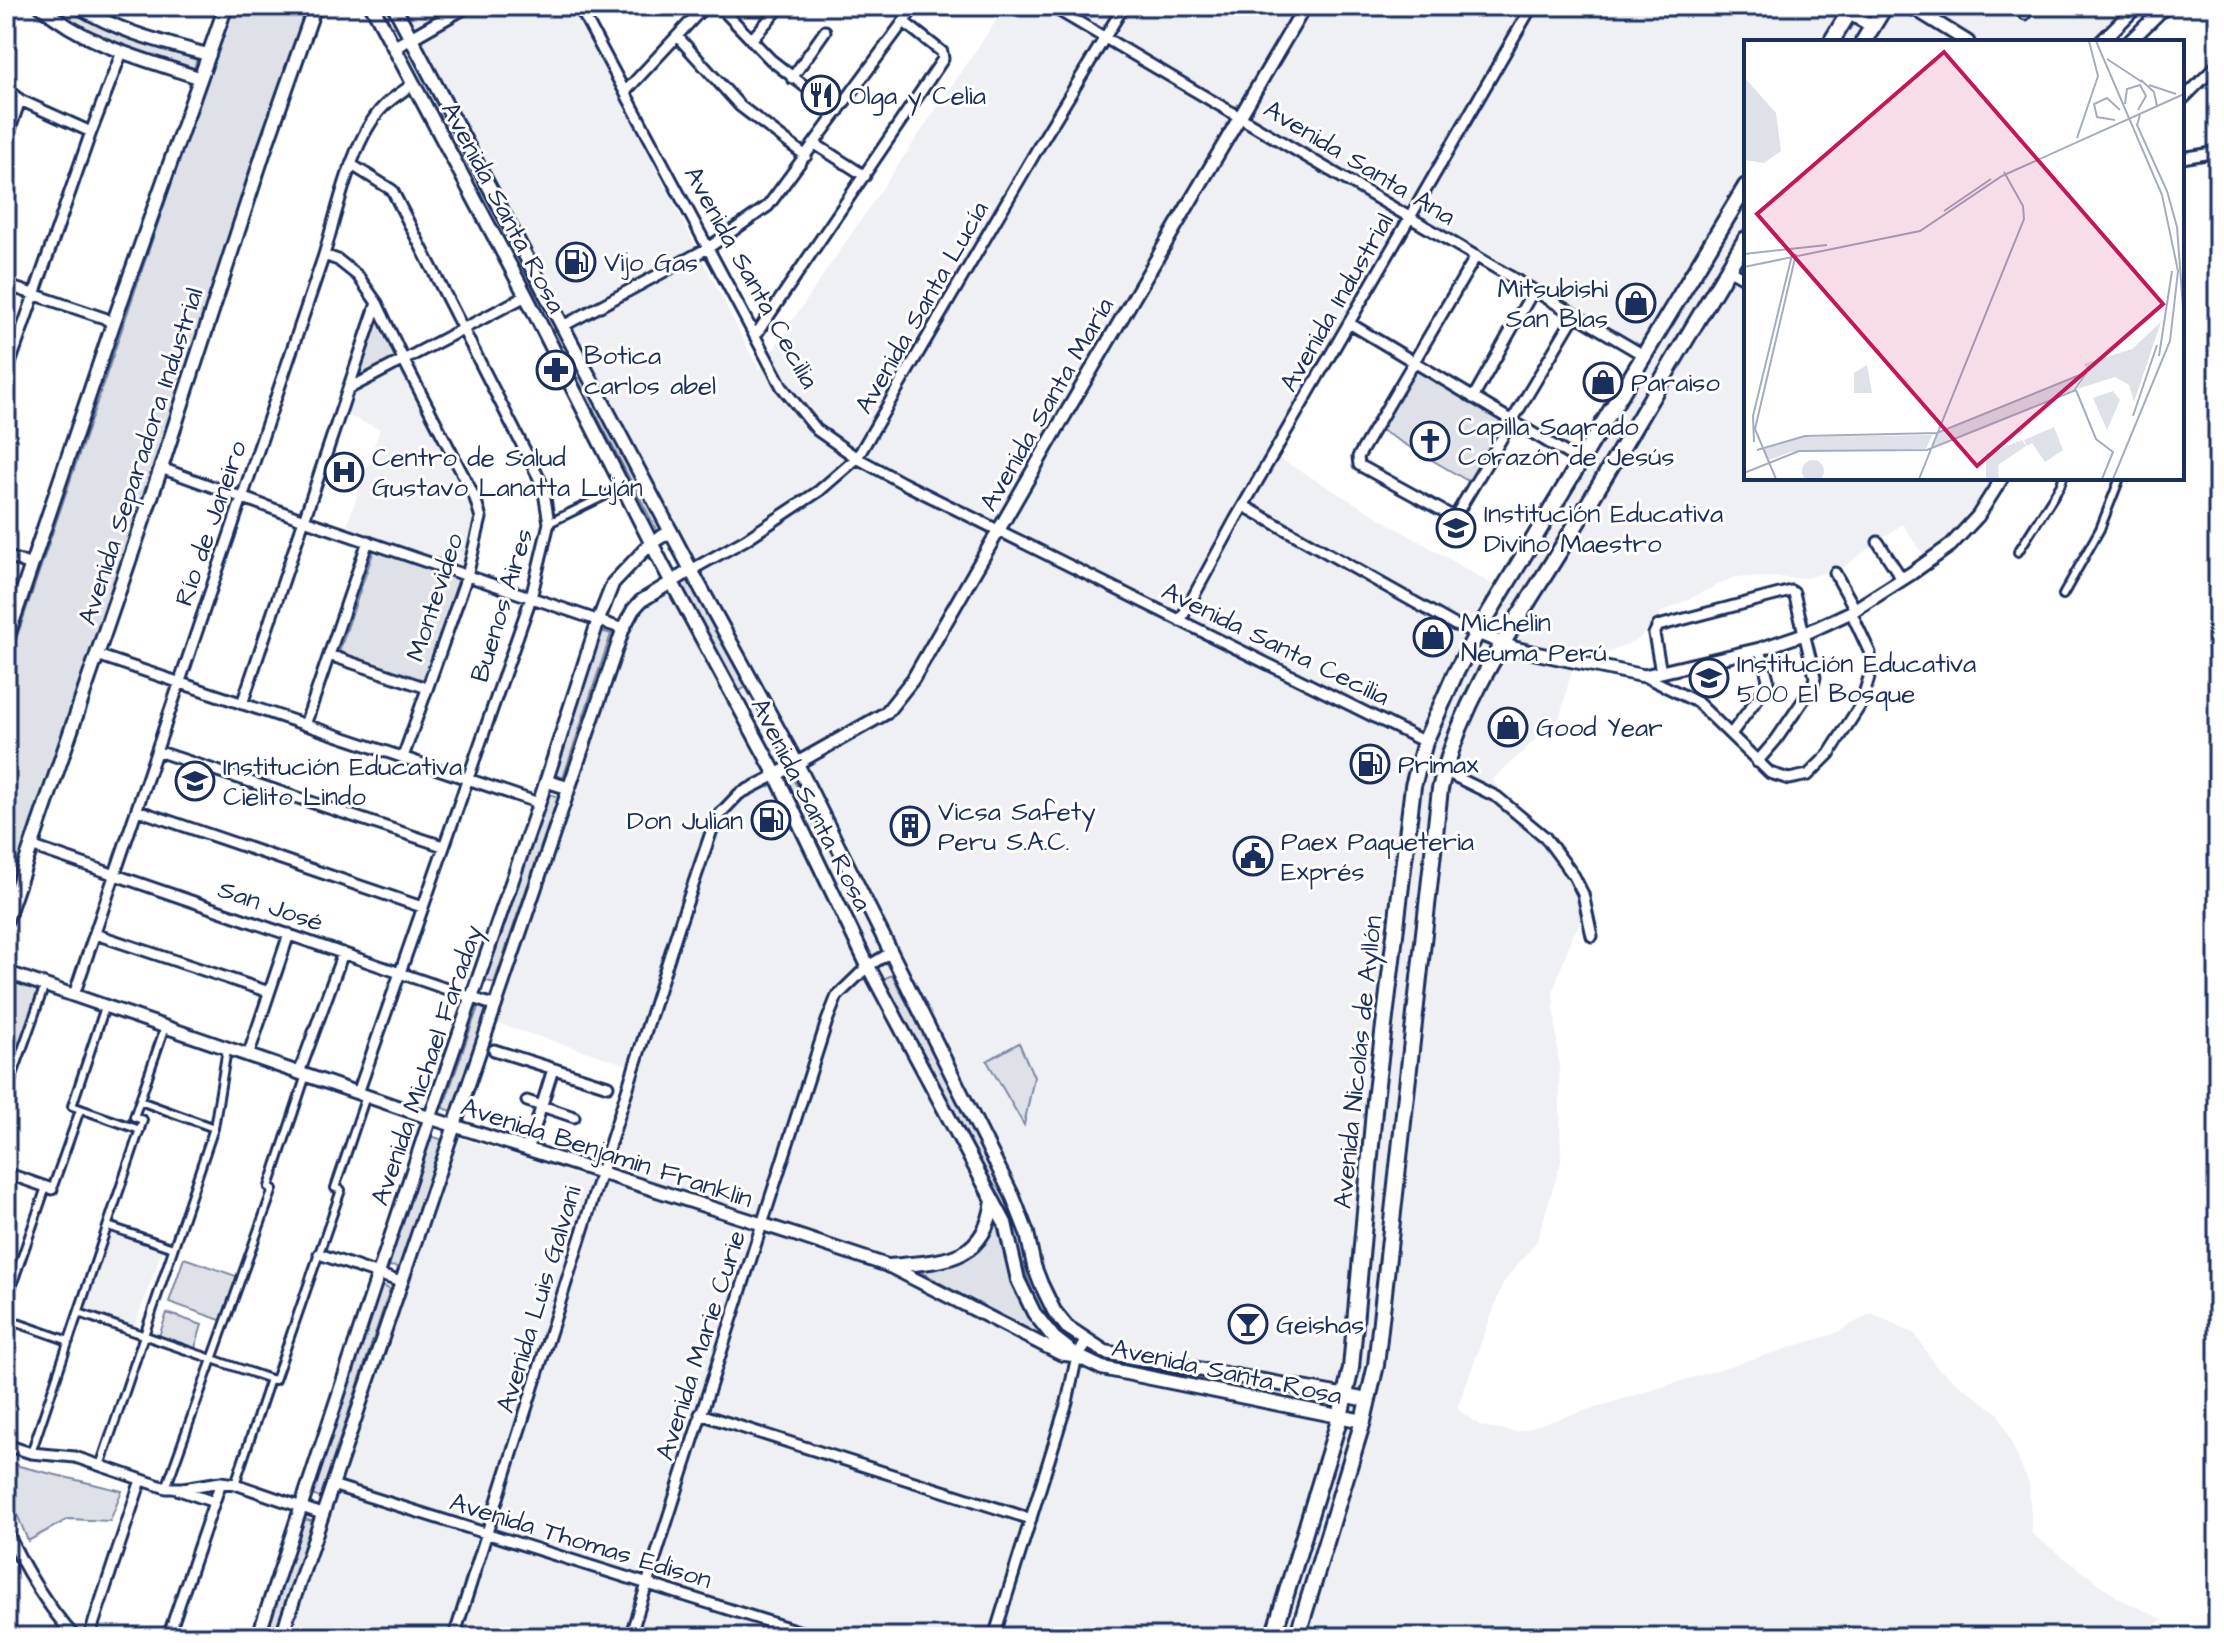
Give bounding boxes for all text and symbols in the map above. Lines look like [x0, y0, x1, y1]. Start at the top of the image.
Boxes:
inset map [1744, 40, 2184, 480]
restaurant icon: Olga y Celia [800, 74, 842, 116]
place label: Olga y Celia [849, 78, 986, 116]
street label: Avenida Santa Ana [1257, 91, 1462, 234]
street label: Avenida Santa Rosa [432, 95, 574, 320]
street label: Avenida Santa Cecilia [675, 160, 827, 395]
street label: Avenida Santa Lucía [846, 195, 997, 420]
street label: Avenida Industrial [1271, 207, 1403, 398]
fuel station icon: Vijo Gas [555, 241, 597, 283]
place label: Vijo Gas [604, 245, 698, 281]
place label: Mitsubishi San Blas [1497, 271, 1608, 337]
shop icon: Mitsubishi San Blas [1615, 282, 1657, 324]
street label: Avenida Separadora Industrial [69, 283, 213, 630]
street label: Avenida Santa María [971, 291, 1123, 518]
place label: Botica carlos abel [584, 338, 716, 404]
pharmacy icon: Botica carlos abel [535, 349, 577, 391]
shop icon: Paraiso [1582, 361, 1624, 403]
place label: Paraiso [1631, 365, 1720, 401]
place label: Capilla Sagrado Corazón de Jesús [1458, 409, 1674, 475]
church icon: Capilla Sagrado Corazón de Jesús [1409, 420, 1451, 462]
street label: Río de Janeiro [166, 436, 256, 611]
place label: Centro de Salud Gustavo Lanatta Luján [372, 440, 643, 506]
hospital icon: Centro de Salud Gustavo Lanatta Luján [323, 451, 365, 493]
place label: Institución Educativa Divino Maestro [1484, 496, 1723, 562]
school or university icon: Institución Educativa Divino Maestro [1435, 507, 1477, 549]
street label: Buenos Aires [462, 524, 542, 687]
street label: Montevideo [397, 528, 473, 666]
street label: Avenida Santa Cecilia [1156, 573, 1395, 715]
place label: Michelin Neuma Perú [1461, 605, 1607, 671]
shop icon: Michelin Neuma Perú [1412, 616, 1454, 658]
place label: Institución Educativa 500 El Bosque [1737, 646, 1976, 712]
school or university icon: Institución Educativa 500 El Bosque [1688, 657, 1730, 699]
street label: Avenida Santa Rosa [742, 692, 880, 917]
shop icon: Good Year [1487, 706, 1529, 748]
place label: Good Year [1536, 710, 1663, 746]
fuel station icon: Primax [1349, 743, 1391, 785]
place label: Primax [1398, 747, 1479, 783]
place label: Institución Educativa Cielito Lindo [223, 749, 462, 815]
school or university icon: Institución Educativa Cielito Lindo [174, 760, 216, 802]
place label: Vicsa Safety Peru S.A.C. [938, 794, 1096, 860]
fuel station icon: Don Julian [750, 799, 792, 841]
place label: Don Julian [627, 803, 743, 839]
building icon: Vicsa Safety Peru S.A.C. [889, 805, 931, 847]
place label: Paex Paqueteria Exprés [1281, 824, 1474, 890]
public building icon: Paex Paqueteria Exprés [1232, 835, 1274, 877]
street label: San José [213, 871, 328, 941]
street label: Avenida Nicolás de Ayllón [1325, 914, 1393, 1211]
street label: Avenida Michael Faraday [362, 920, 494, 1211]
street label: Avenida Benjamin Franklin [456, 1089, 757, 1217]
street label: Avenida Luis Galvani [487, 1181, 591, 1417]
street label: Avenida Marie Curie [647, 1226, 755, 1465]
bar icon: Geishas [1227, 1303, 1269, 1345]
place label: Geishas [1276, 1307, 1364, 1343]
street label: Avenida Santa Rosa [1108, 1330, 1345, 1414]
street label: Avenida Thomas Edison [445, 1484, 716, 1598]

